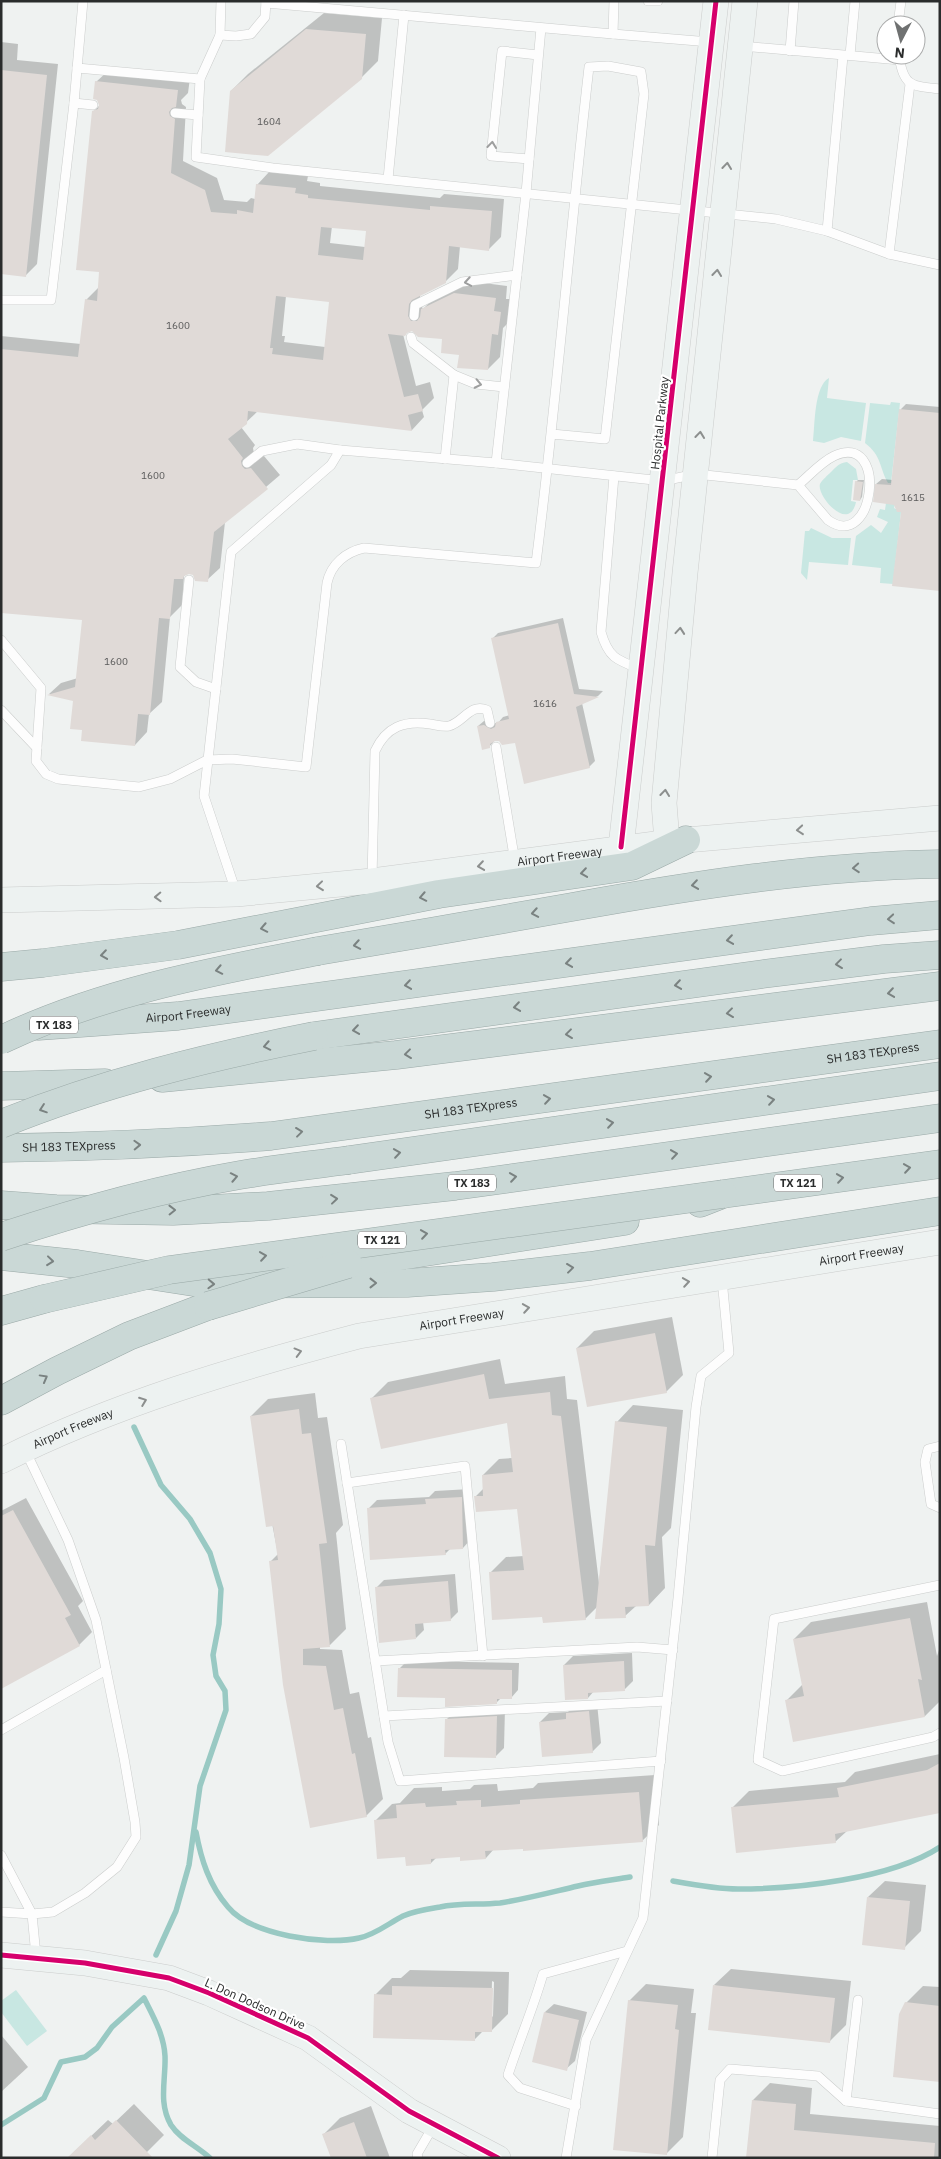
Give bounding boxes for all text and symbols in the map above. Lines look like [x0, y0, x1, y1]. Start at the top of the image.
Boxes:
north arrow [876, 15, 926, 65]
text: N [894, 43, 906, 62]
house number: 1604 [257, 115, 281, 128]
one-way arrow [486, 141, 497, 149]
one-way arrow [721, 161, 732, 169]
one-way arrow [711, 269, 722, 277]
one-way arrow [464, 276, 473, 286]
house number: 1600 [166, 319, 190, 332]
street label: Hospital Parkway [647, 376, 672, 470]
one-way arrow [473, 378, 482, 388]
one-way arrow [694, 431, 705, 439]
house number: 1600 [141, 469, 165, 482]
house number: 1615 [901, 491, 925, 504]
one-way arrow [674, 627, 685, 635]
house number: 1600 [104, 655, 128, 668]
house number: 1616 [533, 697, 557, 710]
one-way arrow [659, 789, 670, 797]
one-way arrow [796, 824, 804, 835]
street label: Airport Freeway [516, 843, 603, 869]
one-way arrow [477, 861, 485, 871]
one-way arrow [852, 862, 860, 873]
one-way arrow [580, 867, 588, 877]
one-way arrow [315, 880, 323, 891]
one-way arrow [690, 880, 699, 890]
one-way arrow [153, 891, 161, 902]
one-way arrow [419, 891, 428, 902]
one-way arrow [530, 908, 539, 918]
one-way arrow [887, 913, 895, 924]
one-way arrow [259, 922, 268, 933]
one-way arrow [726, 934, 734, 945]
one-way arrow [353, 939, 362, 949]
one-way arrow [99, 949, 107, 960]
one-way arrow [565, 957, 573, 967]
one-way arrow [835, 959, 843, 969]
one-way arrow [214, 965, 223, 975]
one-way arrow [404, 979, 412, 990]
one-way arrow [674, 980, 682, 990]
one-way arrow [887, 987, 895, 998]
street label: Airport Freeway [145, 1001, 232, 1025]
one-way arrow [512, 1001, 520, 1012]
one-way arrow [726, 1007, 734, 1018]
road number: TX 183 [30, 1016, 78, 1034]
one-way arrow [352, 1024, 360, 1035]
one-way arrow [565, 1028, 573, 1038]
street label: SH 183 TEXpress [826, 1039, 920, 1067]
one-way arrow [262, 1040, 271, 1050]
one-way arrow [403, 1048, 411, 1059]
one-way arrow [704, 1072, 712, 1083]
street label: SH 183 TEXpress [423, 1094, 518, 1122]
one-way arrow [543, 1094, 551, 1105]
one-way arrow [767, 1095, 775, 1106]
one-way arrow [39, 1103, 48, 1113]
one-way arrow [606, 1118, 614, 1128]
one-way arrow [296, 1127, 304, 1138]
street label: SH 183 TEXpress [22, 1137, 116, 1155]
one-way arrow [134, 1140, 142, 1150]
one-way arrow [393, 1148, 402, 1158]
one-way arrow [670, 1150, 678, 1160]
one-way arrow [902, 1164, 911, 1174]
one-way arrow [230, 1172, 239, 1182]
one-way arrow [509, 1173, 517, 1183]
one-way arrow [836, 1173, 845, 1183]
road number: TX 183 [448, 1174, 496, 1192]
road number: TX 121 [774, 1174, 822, 1192]
one-way arrow [331, 1194, 339, 1205]
one-way arrow [169, 1205, 177, 1216]
one-way arrow [421, 1229, 429, 1240]
road number: TX 121 [358, 1232, 406, 1248]
street label: Airport Freeway [818, 1240, 905, 1268]
one-way arrow [260, 1251, 268, 1262]
one-way arrow [46, 1255, 54, 1266]
one-way arrow [566, 1263, 574, 1274]
one-way arrow [682, 1277, 690, 1288]
one-way arrow [207, 1278, 215, 1289]
one-way arrow [370, 1278, 377, 1288]
one-way arrow [521, 1303, 530, 1313]
street label: Airport Freeway [418, 1305, 505, 1333]
one-way arrow [293, 1347, 302, 1358]
one-way arrow [39, 1374, 48, 1384]
one-way arrow [138, 1397, 147, 1408]
street label: Airport Freeway [30, 1405, 115, 1452]
street label: L. Don Dodson Drive [203, 1975, 308, 2033]

